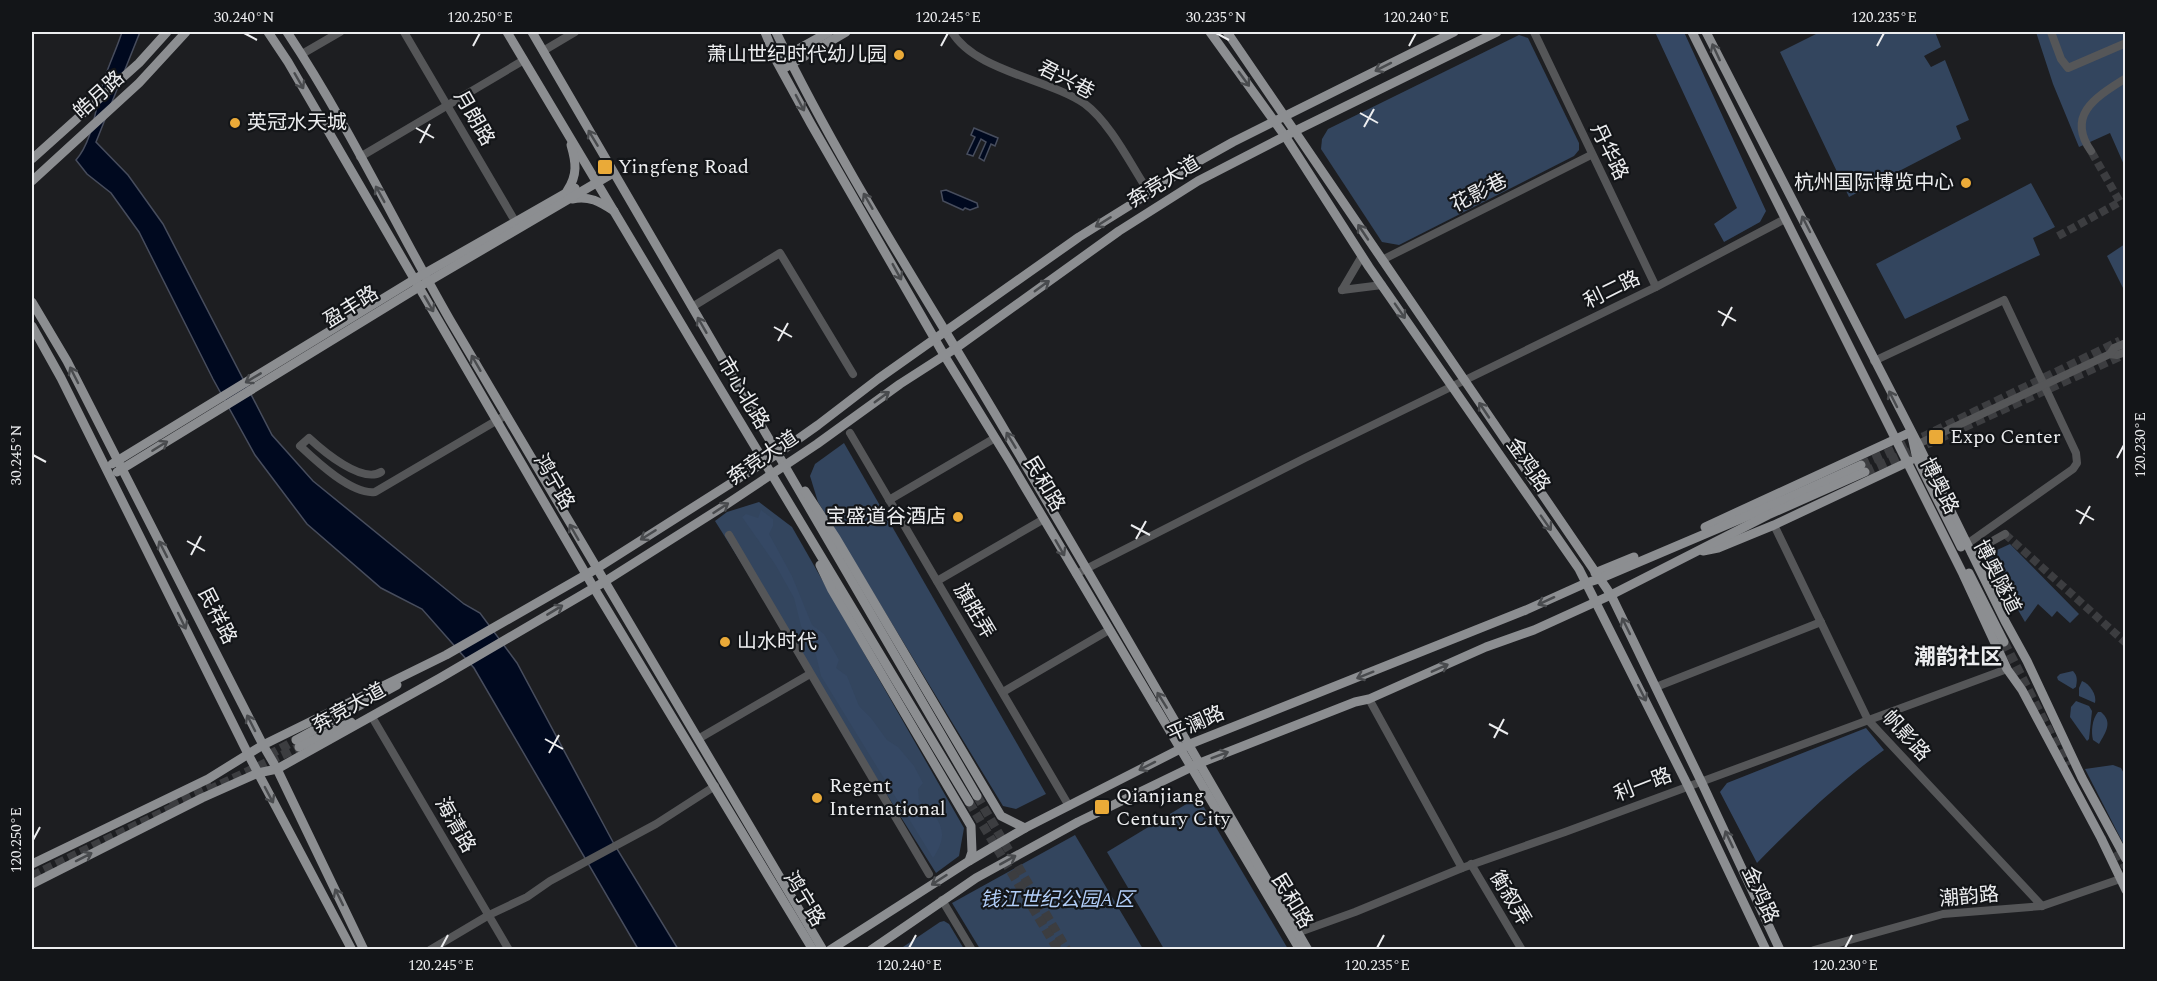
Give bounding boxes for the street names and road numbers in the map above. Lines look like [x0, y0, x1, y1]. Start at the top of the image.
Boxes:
street label: 君兴巷 [1032, 53, 1100, 107]
street label: 皓月路 [67, 64, 131, 126]
street label: 月朗路 [446, 85, 502, 151]
street label: 丹华路 [1582, 118, 1636, 186]
street label: 奔竞大道 [1122, 149, 1206, 215]
street label: 花影巷 [1445, 166, 1513, 220]
street label: 利二路 [1578, 263, 1646, 317]
street label: 盈丰路 [318, 278, 384, 336]
street label: 市心北路 [710, 351, 776, 435]
street label: 奔竞大道 [721, 423, 805, 493]
street label: 金鸡路 [1499, 432, 1557, 498]
street label: 鸿宁路 [526, 449, 582, 515]
street label: 民和路 [1016, 451, 1072, 517]
street label: 博奥路 [1912, 452, 1966, 520]
street label: 博奥隧道 [1965, 535, 2029, 619]
street label: 旗胜弄 [946, 578, 1002, 644]
street label: 民祥路 [190, 582, 244, 650]
street label: 奔竞大道 [307, 675, 391, 741]
street label: 平澜路 [1162, 698, 1230, 750]
street label: 帆影路 [1875, 704, 1937, 768]
street label: 利一路 [1610, 760, 1676, 810]
street label: 海清路 [427, 792, 483, 858]
street label: 金鸡路 [1734, 861, 1786, 929]
street label: 衡叙弄 [1482, 865, 1538, 931]
street label: 鸿宁路 [776, 866, 832, 932]
street label: 民和路 [1264, 868, 1320, 934]
street label: 潮韵路 [1938, 879, 2000, 915]

